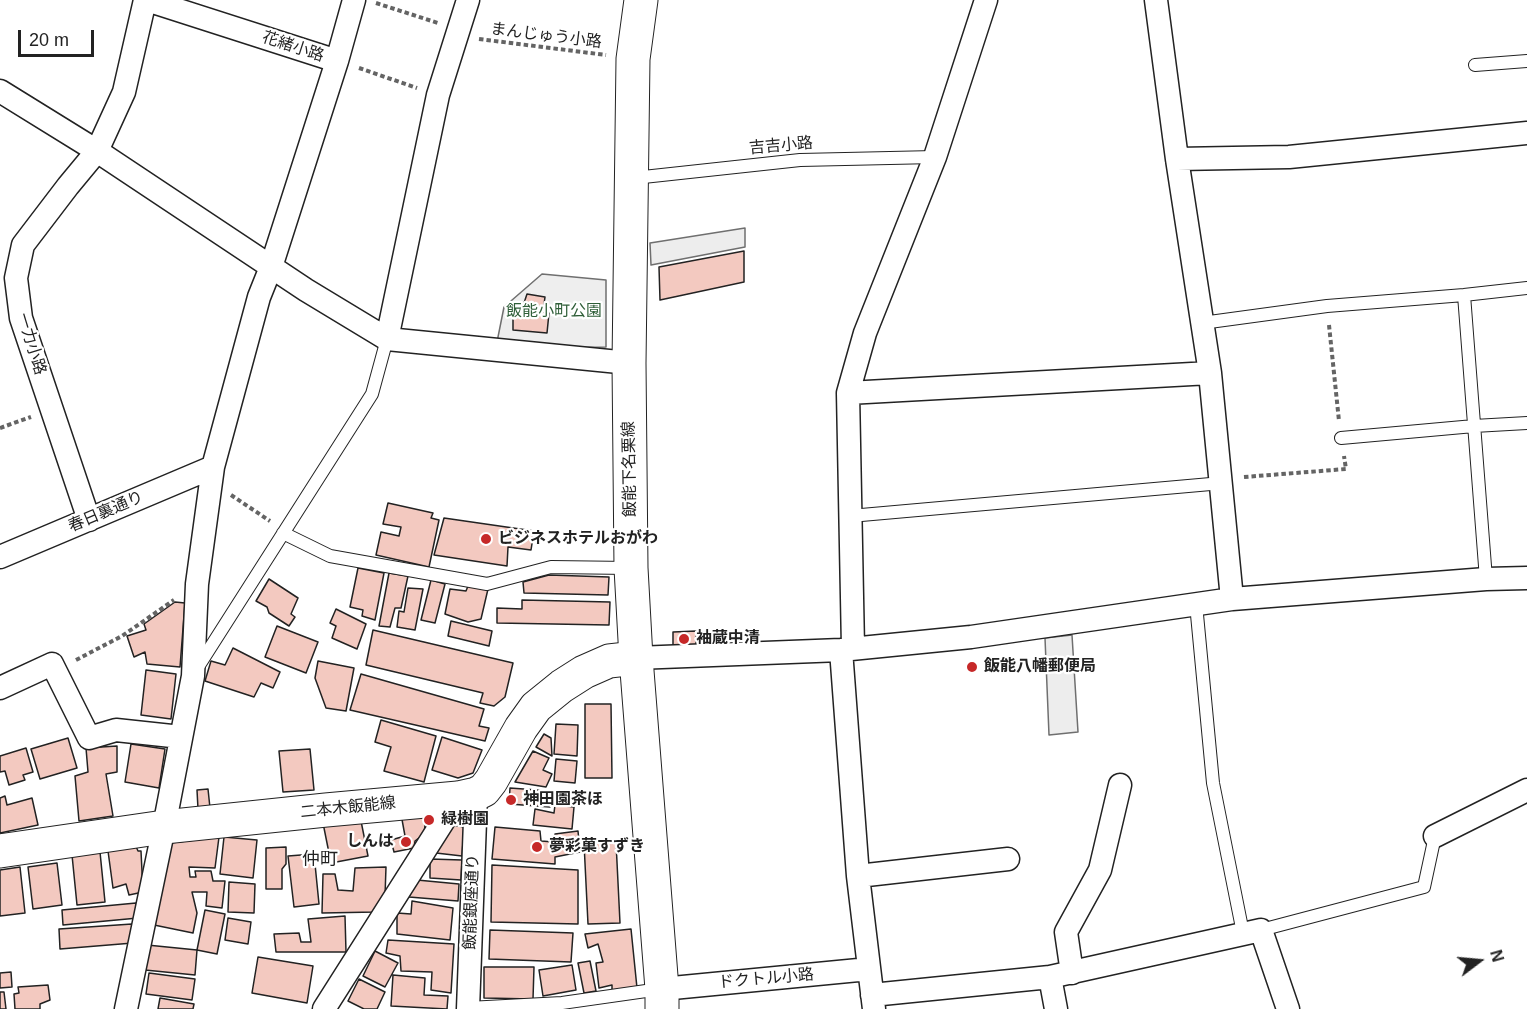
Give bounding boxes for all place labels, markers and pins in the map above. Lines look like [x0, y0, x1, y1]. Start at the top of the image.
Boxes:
place label: ビジネスホテルおがわ [498, 529, 658, 549]
marker: ビジネスホテルおがわ [479, 532, 493, 546]
place label: 袖蔵中清 [696, 629, 760, 649]
marker: 袖蔵中清 [677, 632, 691, 646]
place label: 飯能八幡郵便局 [984, 657, 1096, 677]
marker: 飯能八幡郵便局 [965, 660, 979, 674]
place label: 神田園茶ほ [523, 790, 603, 810]
marker: 神田園茶ほ [504, 793, 518, 807]
place label: 緑樹園 [441, 810, 489, 830]
marker: 緑樹園 [422, 813, 436, 827]
place label: しんは [346, 832, 394, 852]
marker: しんは [399, 835, 413, 849]
place label: 夢彩菓すずき [549, 837, 645, 857]
marker: 夢彩菓すずき [530, 840, 544, 854]

